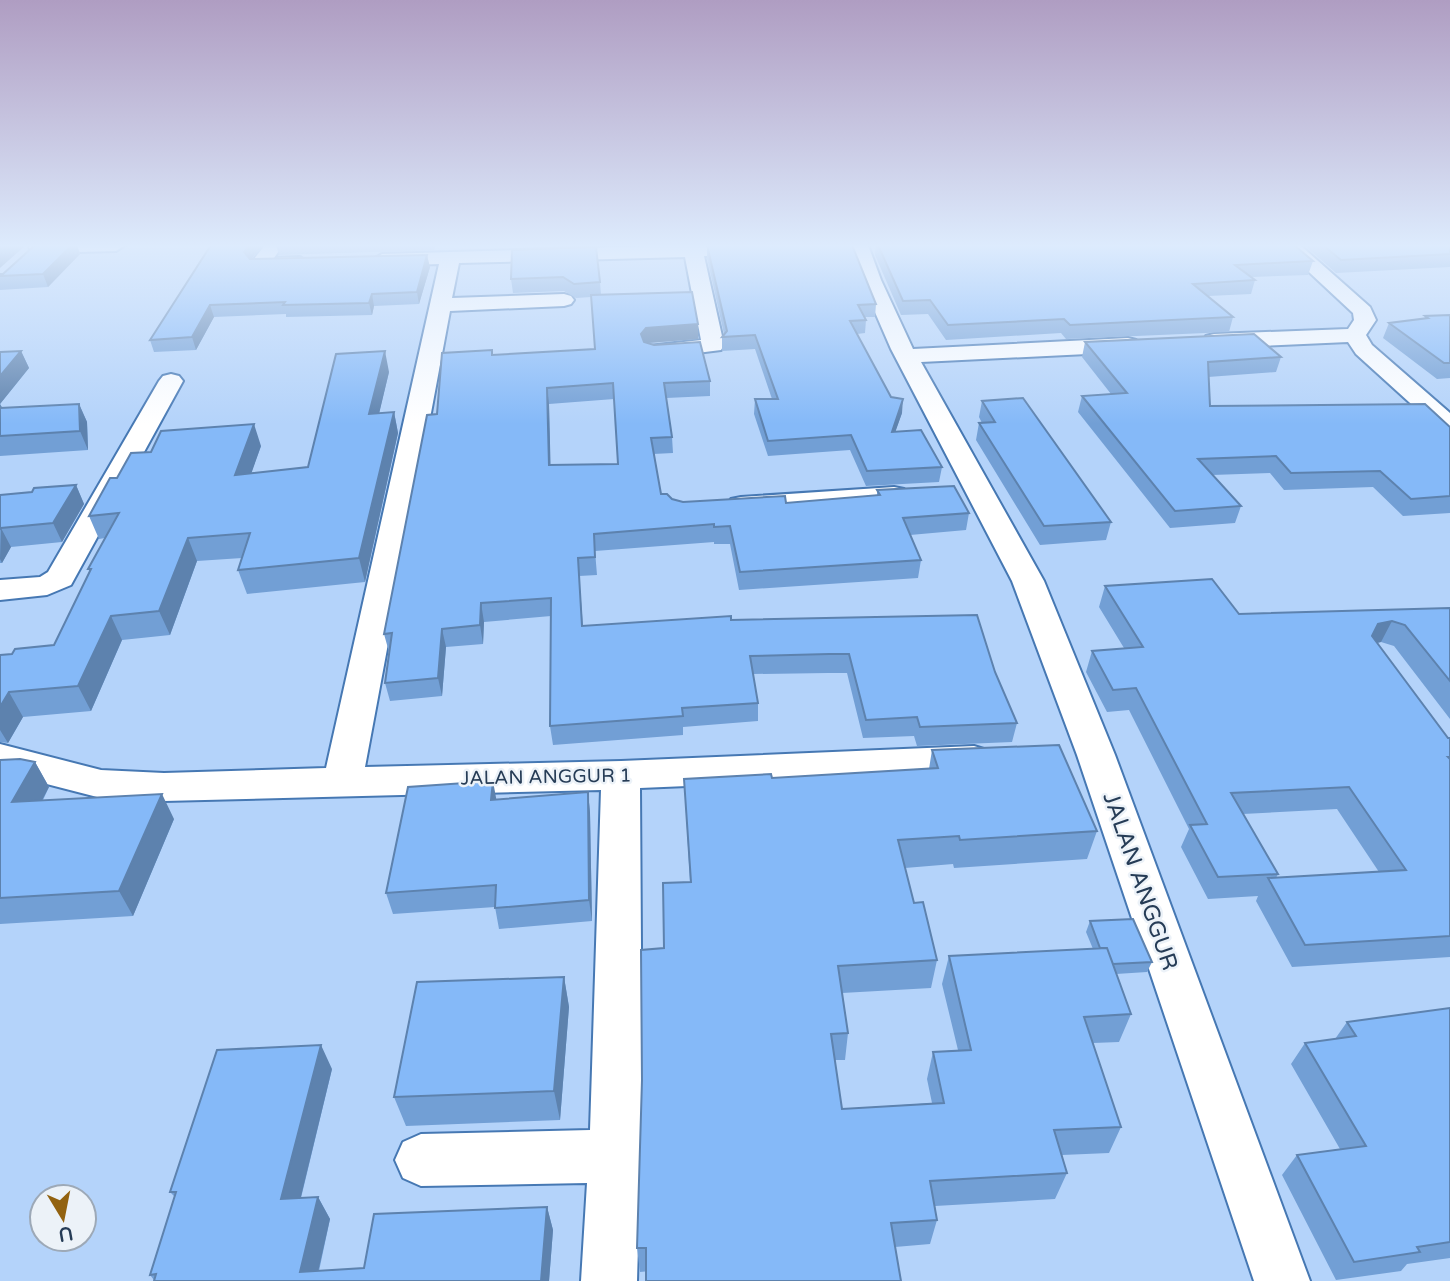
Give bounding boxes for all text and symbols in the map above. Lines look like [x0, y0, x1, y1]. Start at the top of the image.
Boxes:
street label: JALAN ANGGUR 1 [460, 765, 632, 789]
street label: JALAN ANGGUR [1096, 789, 1184, 974]
north arrow [28, 1183, 98, 1253]
text: U [57, 1222, 75, 1246]

